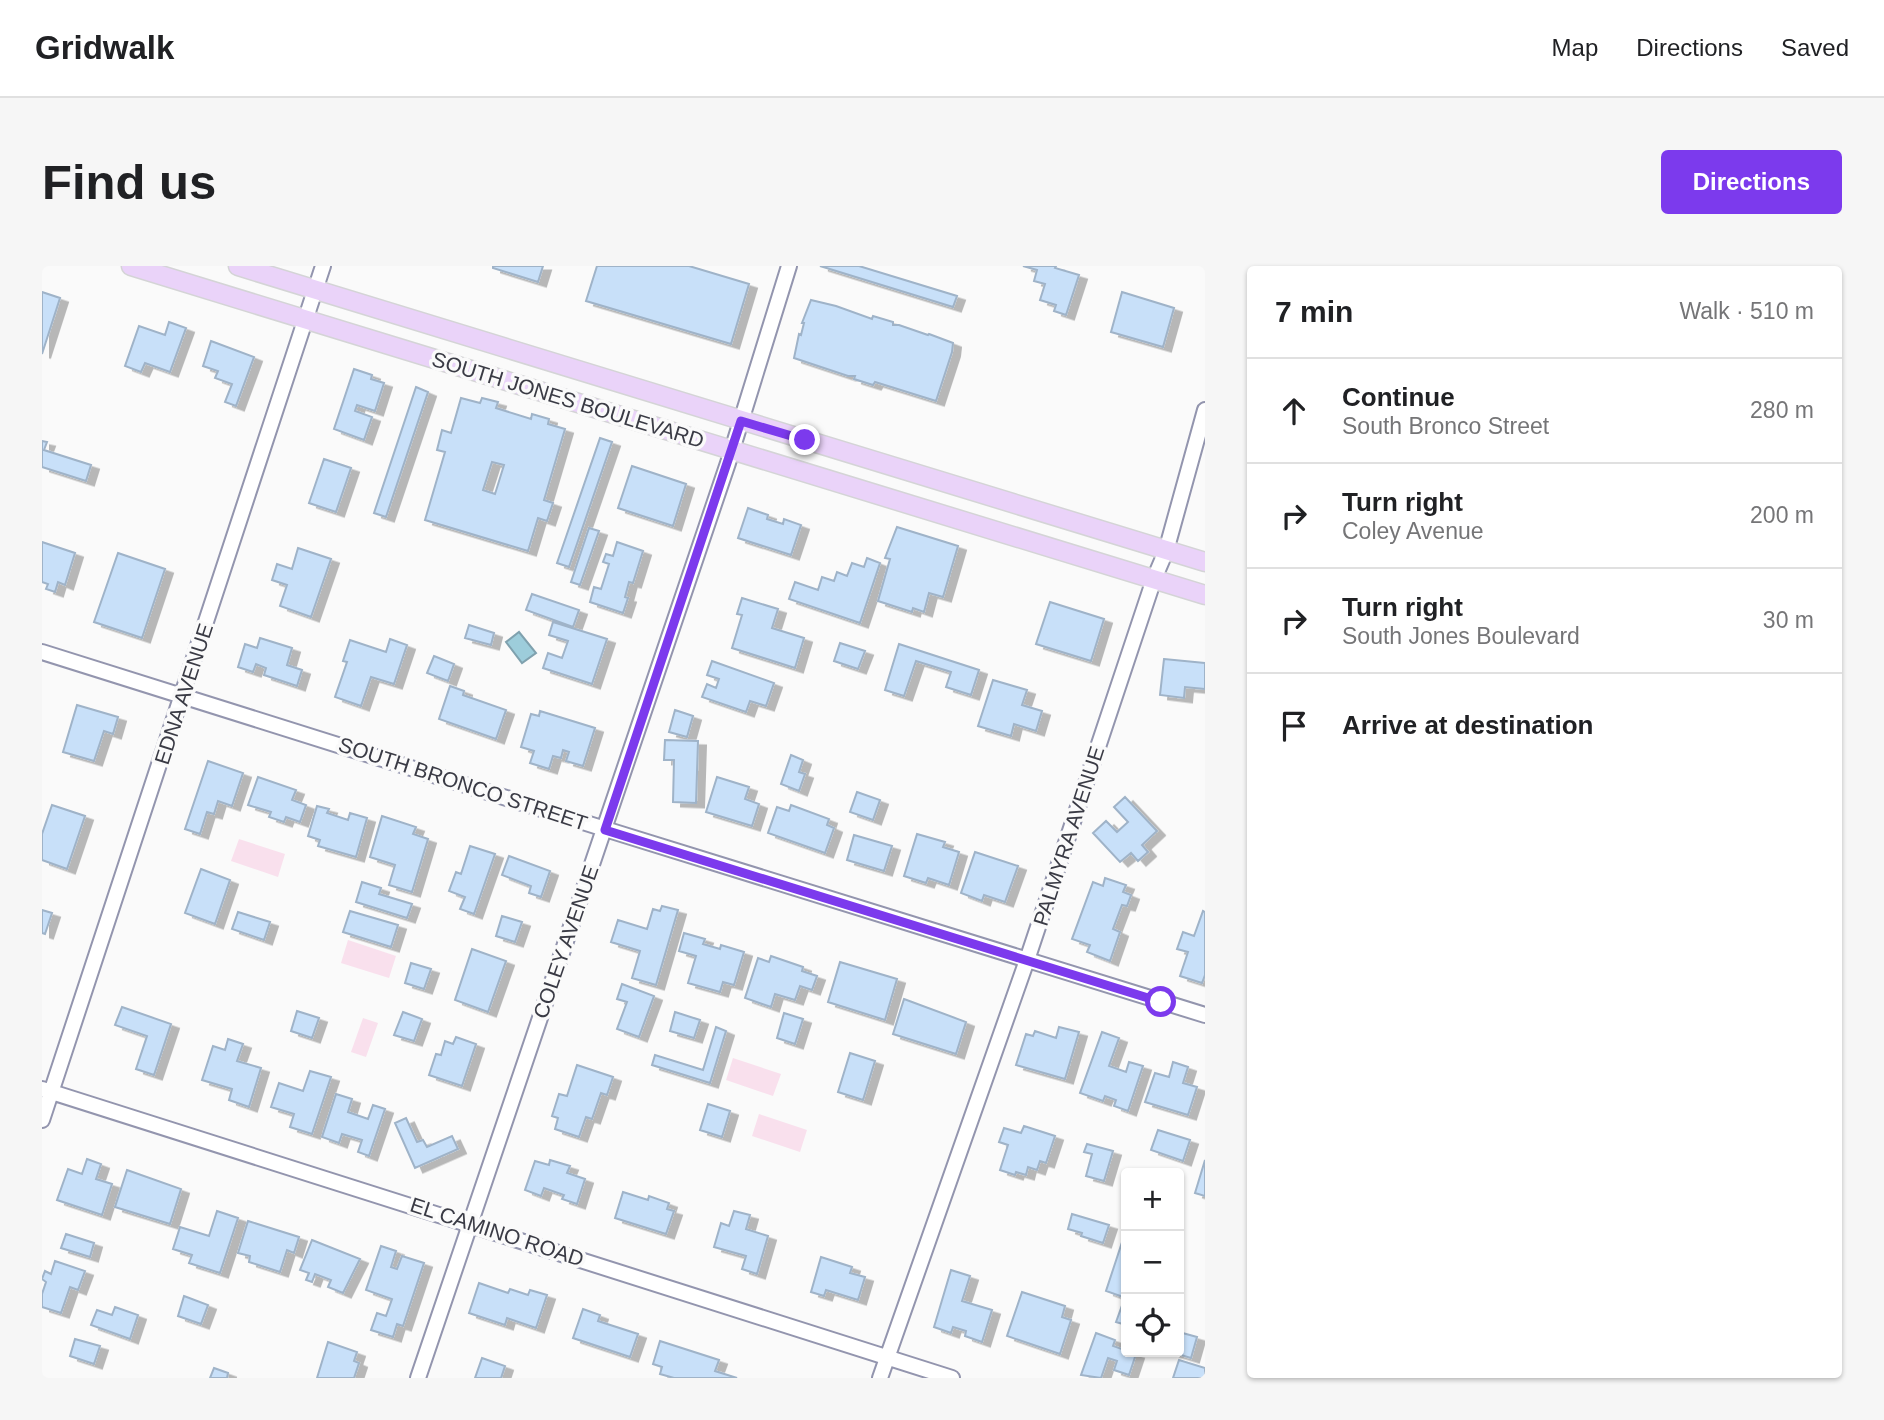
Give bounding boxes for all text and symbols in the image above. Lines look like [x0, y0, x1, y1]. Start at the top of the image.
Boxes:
text: Gridwalk [35, 29, 174, 66]
text: Map [1552, 34, 1598, 61]
text: Directions [1636, 34, 1743, 61]
text: Saved [1781, 34, 1849, 61]
button: Directions [1661, 150, 1842, 214]
text: Find us [42, 155, 216, 209]
text: 7 min [1275, 295, 1353, 328]
text: Walk · 510 m [1679, 298, 1814, 324]
street label: SOUTH JONES BOULEVARD [429, 347, 707, 452]
text: Continue [1342, 382, 1455, 412]
icon: ahead [1275, 392, 1313, 430]
text: 280 m [1750, 397, 1814, 423]
text: South Bronco Street [1342, 413, 1549, 439]
route end [789, 424, 820, 455]
text: Turn right [1342, 487, 1463, 517]
icon: right [1275, 497, 1313, 535]
text: 200 m [1750, 502, 1814, 528]
text: Coley Avenue [1342, 518, 1484, 544]
text: Turn right [1342, 592, 1463, 622]
icon: right [1275, 602, 1313, 640]
text: 30 m [1763, 607, 1814, 633]
street label: EDNA AVENUE [150, 621, 217, 767]
text: South Jones Boulevard [1342, 623, 1580, 649]
icon: arrive [1275, 707, 1313, 745]
text: Arrive at destination [1342, 710, 1593, 740]
street label: SOUTH BRONCO STREET [336, 732, 591, 835]
street label: PALMYRA AVENUE [1029, 743, 1108, 928]
street label: COLEY AVENUE [529, 862, 602, 1021]
route start [1145, 986, 1176, 1017]
map controls [1121, 1168, 1184, 1357]
button: + [1121, 1168, 1184, 1231]
street label: EL CAMINO ROAD [407, 1193, 587, 1270]
button: − [1121, 1231, 1184, 1294]
button: locate [1121, 1294, 1184, 1357]

